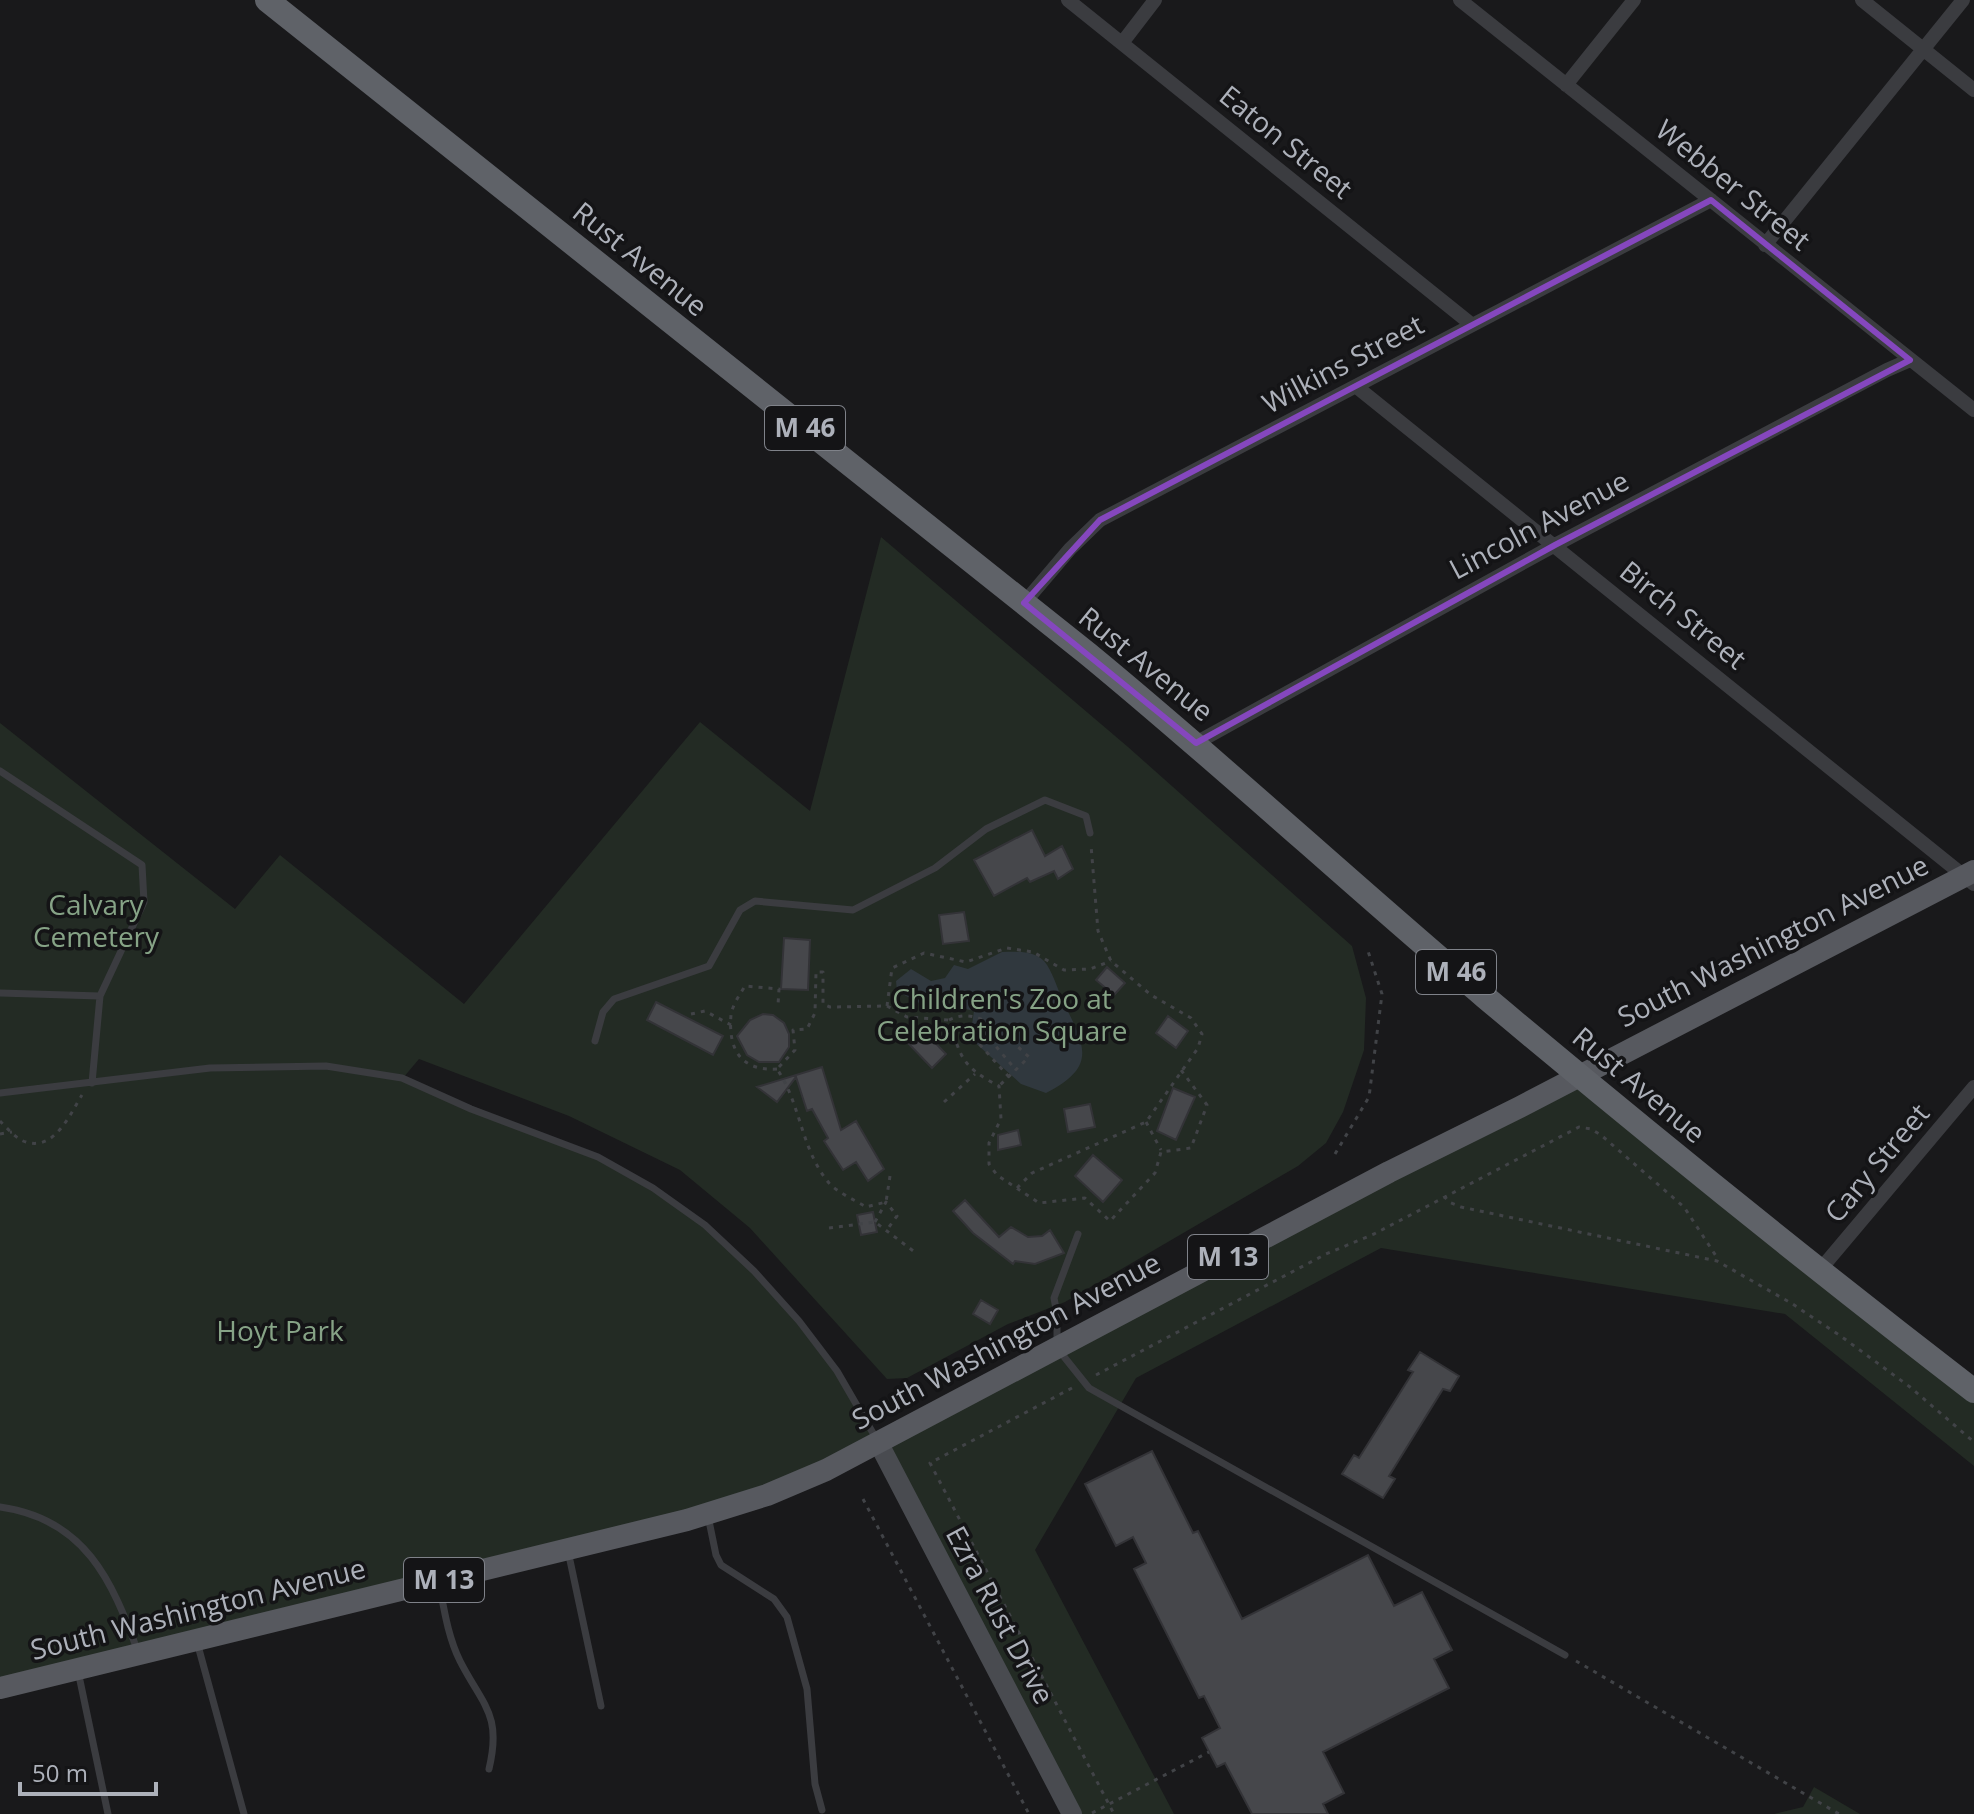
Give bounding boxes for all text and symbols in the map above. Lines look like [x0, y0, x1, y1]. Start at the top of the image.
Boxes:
street label: Eaton Street [1212, 76, 1361, 207]
street label: Webber Street [1648, 110, 1819, 258]
street label: Rust Avenue [566, 192, 716, 324]
street label: Wilkins Street [1255, 305, 1430, 422]
road number: M 46 [765, 406, 845, 450]
street label: Lincoln Avenue [1442, 461, 1635, 587]
street label: Birch Street [1612, 551, 1755, 677]
street label: Rust Avenue [1072, 597, 1222, 729]
street label: South Washington Avenue [1611, 845, 1934, 1035]
park label: Calvary Cemetery [33, 885, 160, 955]
road number: M 46 [1416, 950, 1496, 994]
park label: Children's Zoo at Celebration Square [876, 979, 1128, 1049]
street label: Rust Avenue [1565, 1017, 1714, 1151]
street label: Cary Street [1815, 1095, 1937, 1230]
road number: M 13 [1188, 1235, 1268, 1279]
street label: South Washington Avenue [845, 1243, 1166, 1438]
park label: Hoyt Park [216, 1311, 344, 1349]
street label: Ezra Rust Drive [938, 1519, 1064, 1710]
street label: South Washington Avenue [26, 1548, 369, 1668]
road number: M 13 [404, 1558, 484, 1602]
scale bar [20, 1746, 156, 1796]
text: 50 m [32, 1756, 88, 1789]

